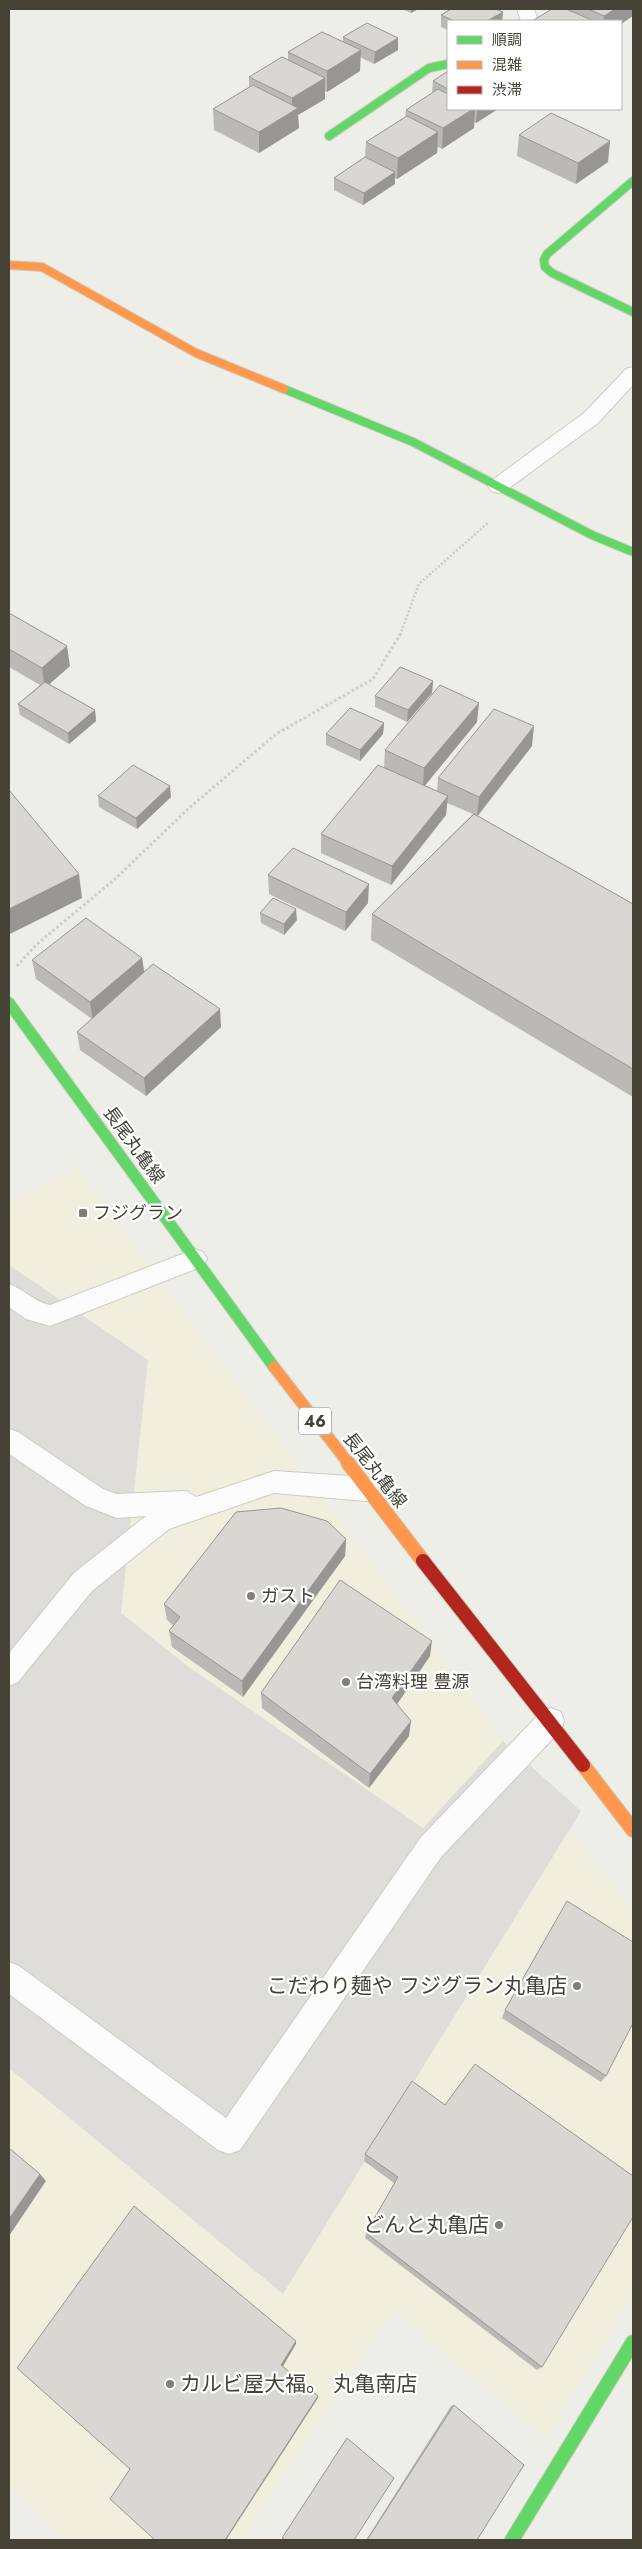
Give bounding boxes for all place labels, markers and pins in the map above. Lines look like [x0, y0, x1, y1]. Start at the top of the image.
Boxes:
place label: フジグラン [93, 1200, 183, 1226]
marker: フジグラン [77, 1207, 89, 1219]
place label: ガスト [261, 1583, 315, 1609]
marker: ガスト [245, 1590, 257, 1602]
place label: 台湾料理 豊源 [356, 1669, 469, 1695]
marker: 台湾料理 豊源 [340, 1676, 352, 1688]
place label: こだわり麺や フジグラン丸亀店 [267, 1971, 567, 2001]
marker: こだわり麺や フジグラン丸亀店 [571, 1980, 583, 1992]
place label: どんと丸亀店 [363, 2210, 489, 2240]
marker: どんと丸亀店 [493, 2219, 505, 2231]
place label: カルビ屋大福。 丸亀南店 [180, 2369, 417, 2399]
marker: カルビ屋大福。 丸亀南店 [164, 2378, 176, 2390]

